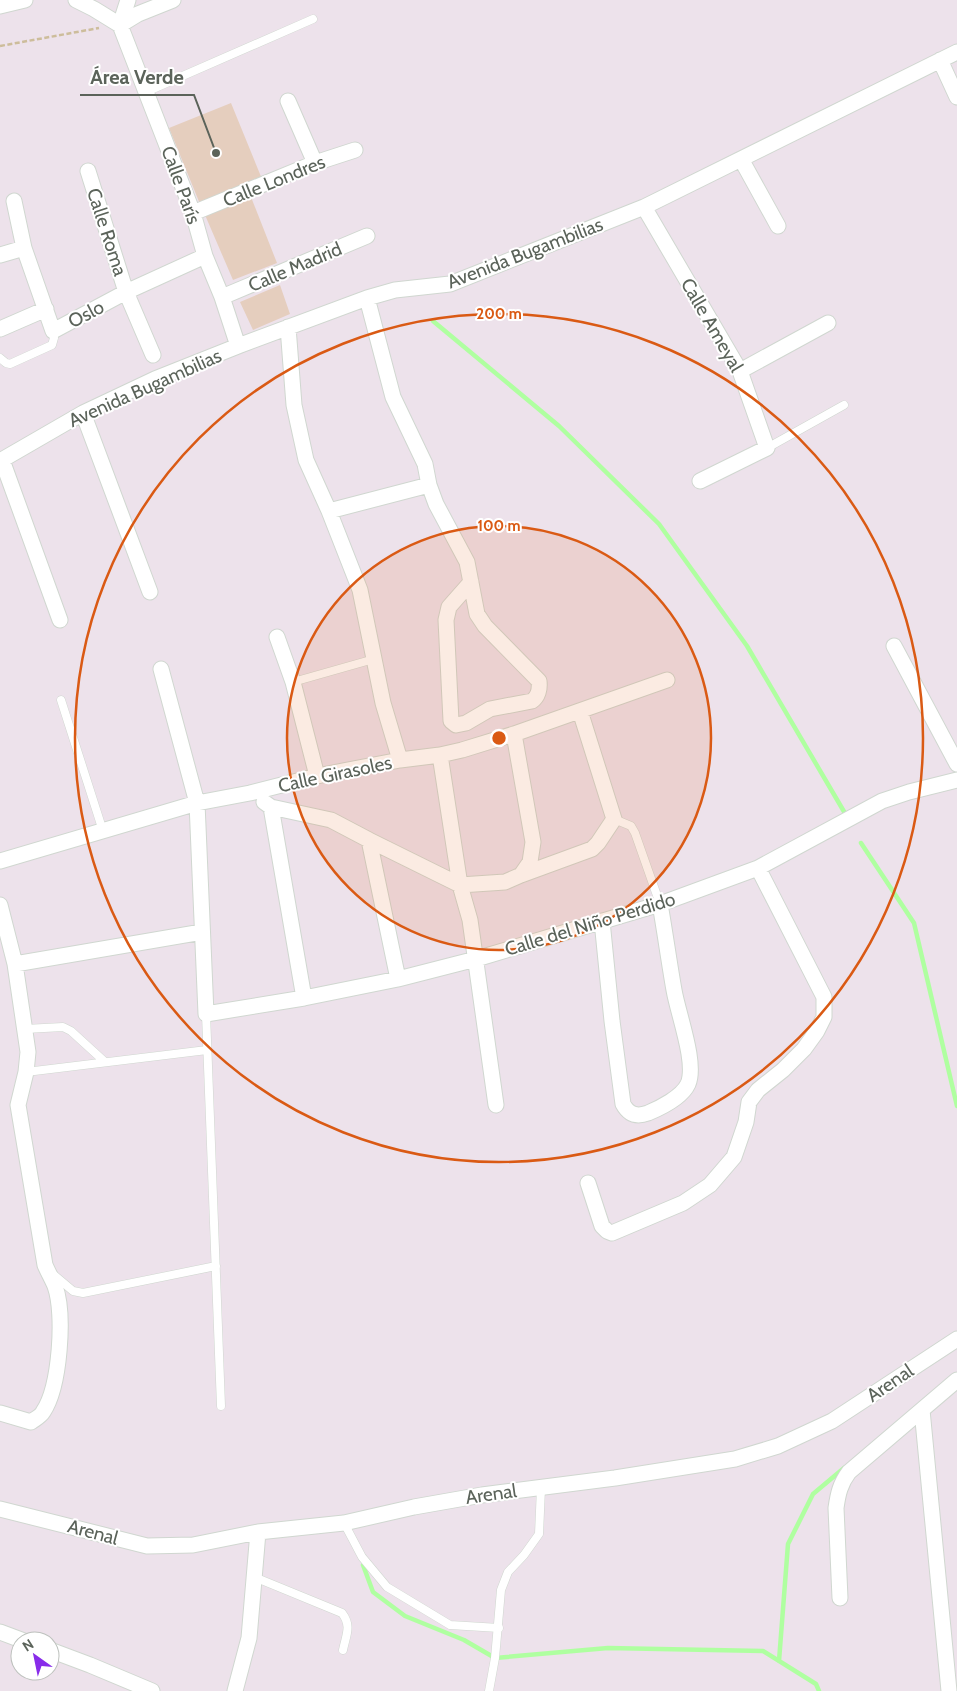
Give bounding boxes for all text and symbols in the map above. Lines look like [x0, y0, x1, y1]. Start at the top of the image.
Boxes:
callout: Área Verde [80, 60, 194, 95]
text: Área Verde [90, 65, 184, 89]
street label: Calle París [156, 143, 206, 227]
street label: Calle Londres [220, 150, 328, 212]
street label: Calle Roma [82, 185, 132, 279]
street label: Avenida Bugambilias [444, 213, 606, 293]
street label: Calle Madrid [245, 237, 345, 297]
street label: Calle Ameyal [676, 274, 748, 377]
street label: Oslo [64, 295, 108, 333]
text: 200 m [476, 305, 522, 323]
street label: Avenida Bugambilias [65, 344, 225, 432]
text: 100 m [477, 517, 521, 535]
centre of rings [490, 729, 508, 747]
street label: Calle Girasoles [276, 751, 394, 797]
street label: Calle del Niño Perdido [502, 887, 678, 961]
street label: Arenal [862, 1359, 918, 1407]
street label: Arenal [464, 1479, 519, 1509]
street label: Arenal [65, 1514, 121, 1550]
north arrow [10, 1631, 60, 1681]
text: N [19, 1635, 37, 1655]

